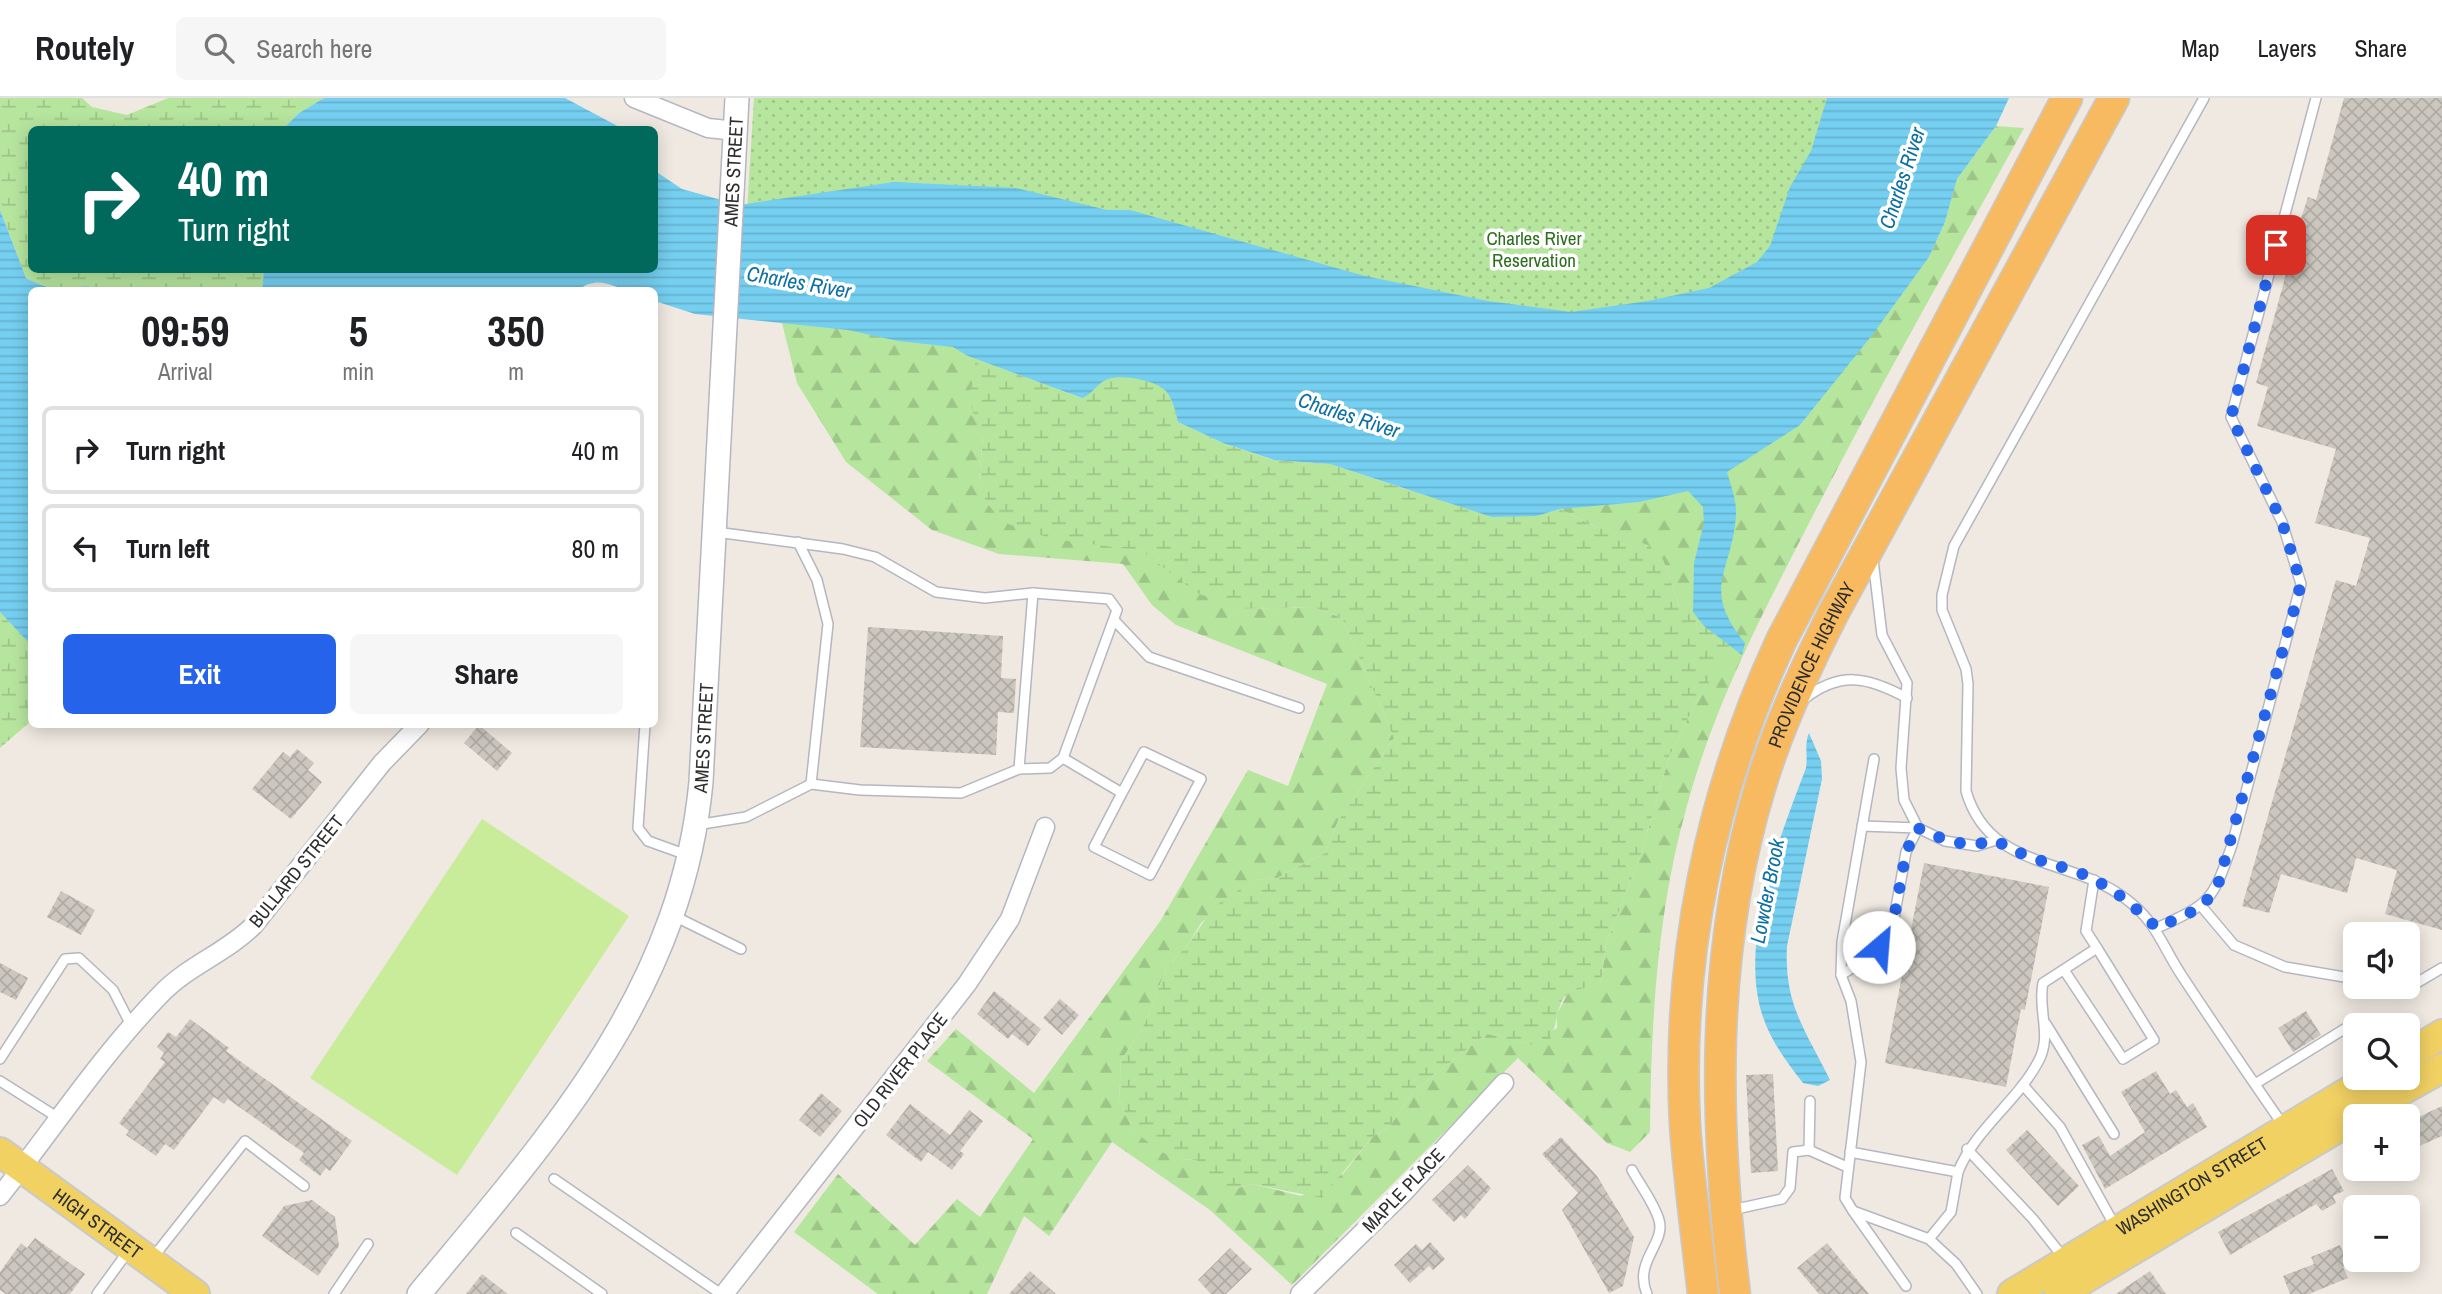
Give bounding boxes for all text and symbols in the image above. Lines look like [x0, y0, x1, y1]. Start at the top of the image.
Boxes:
search box [176, 17, 666, 80]
text: Routely [35, 26, 134, 70]
icon: search [200, 29, 238, 67]
text: Search here [256, 31, 372, 66]
text: Map [2181, 32, 2219, 64]
text: Layers [2257, 32, 2316, 64]
text: Share [2354, 32, 2407, 64]
street label: AMES STREET [717, 115, 749, 228]
water label: Charles River [1872, 122, 1932, 233]
text: 40 m [178, 145, 270, 211]
icon: right [63, 154, 154, 245]
text: Turn right [178, 208, 290, 251]
pin [2246, 215, 2306, 275]
park label: Charles River Reservation [1486, 225, 1582, 273]
icon: arrive [2257, 226, 2295, 264]
water label: Charles River [745, 259, 855, 306]
text: 09:59 [141, 303, 229, 359]
text: 5 [349, 303, 368, 359]
text: 350 [487, 303, 545, 359]
text: Arrival [158, 356, 213, 387]
text: min [343, 356, 374, 387]
text: m [508, 356, 524, 387]
water label: Charles River [1294, 385, 1405, 445]
icon: right [67, 431, 105, 469]
text: Turn right [126, 433, 225, 468]
text: 40 m [572, 433, 619, 468]
icon: left [67, 529, 105, 567]
text: Turn left [126, 531, 210, 566]
text: 80 m [572, 531, 619, 566]
street label: PROVIDENCE HIGHWAY [1761, 577, 1861, 751]
button: Exit [63, 634, 336, 714]
button: Share [350, 634, 623, 714]
street label: AMES STREET [687, 682, 719, 795]
street label: BULLARD STREET [243, 809, 350, 933]
water label: Lowder Brook [1743, 835, 1792, 946]
position arrow [1842, 910, 1916, 984]
map controls [2343, 922, 2420, 1272]
button: sound [2343, 922, 2420, 999]
street label: OLD RIVER PLACE [847, 1007, 953, 1133]
button: search [2343, 1013, 2420, 1090]
button: + [2343, 1104, 2420, 1181]
street label: WASHINGTON STREET [2111, 1130, 2273, 1241]
street label: MAPLE PLACE [1356, 1142, 1450, 1238]
street label: HIGH STREET [48, 1182, 148, 1265]
button: − [2343, 1195, 2420, 1272]

